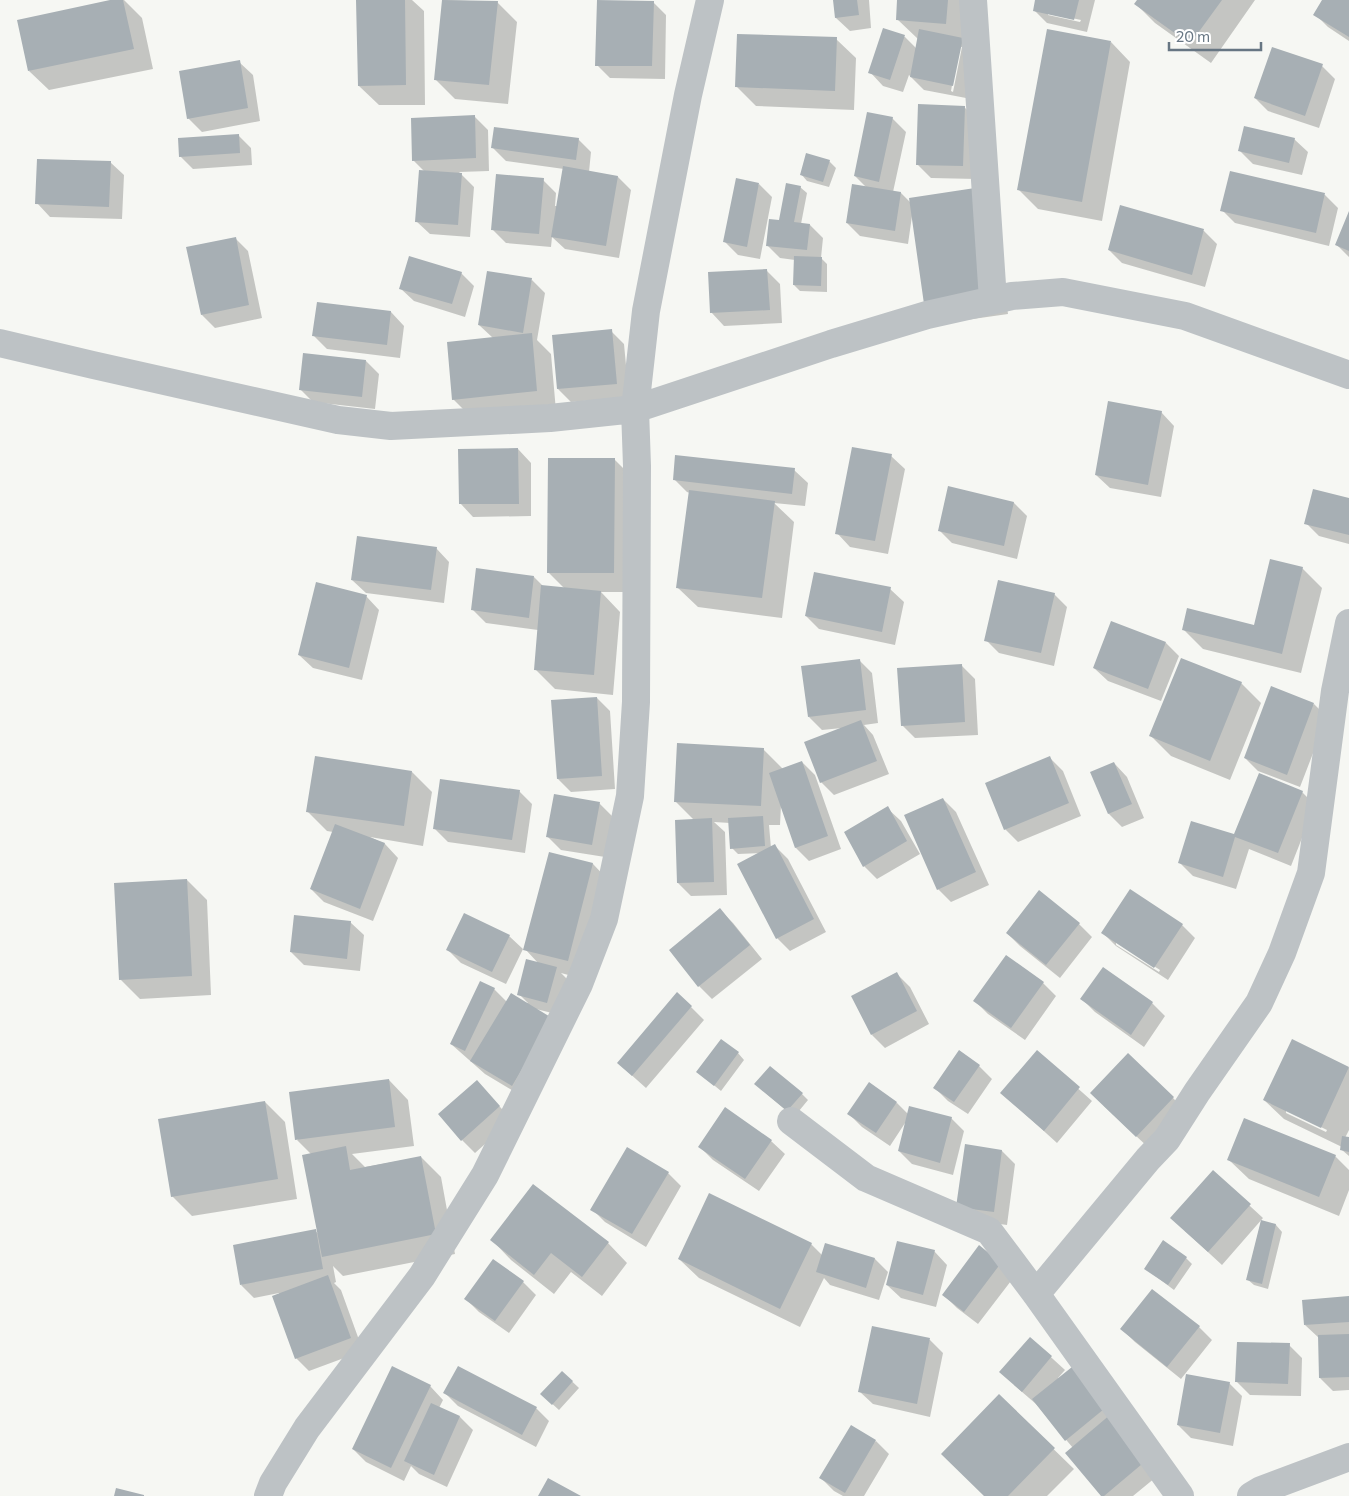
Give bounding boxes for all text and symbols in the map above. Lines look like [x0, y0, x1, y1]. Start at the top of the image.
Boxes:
scale bar [1169, 20, 1262, 52]
text: 20 m [1176, 27, 1210, 45]

